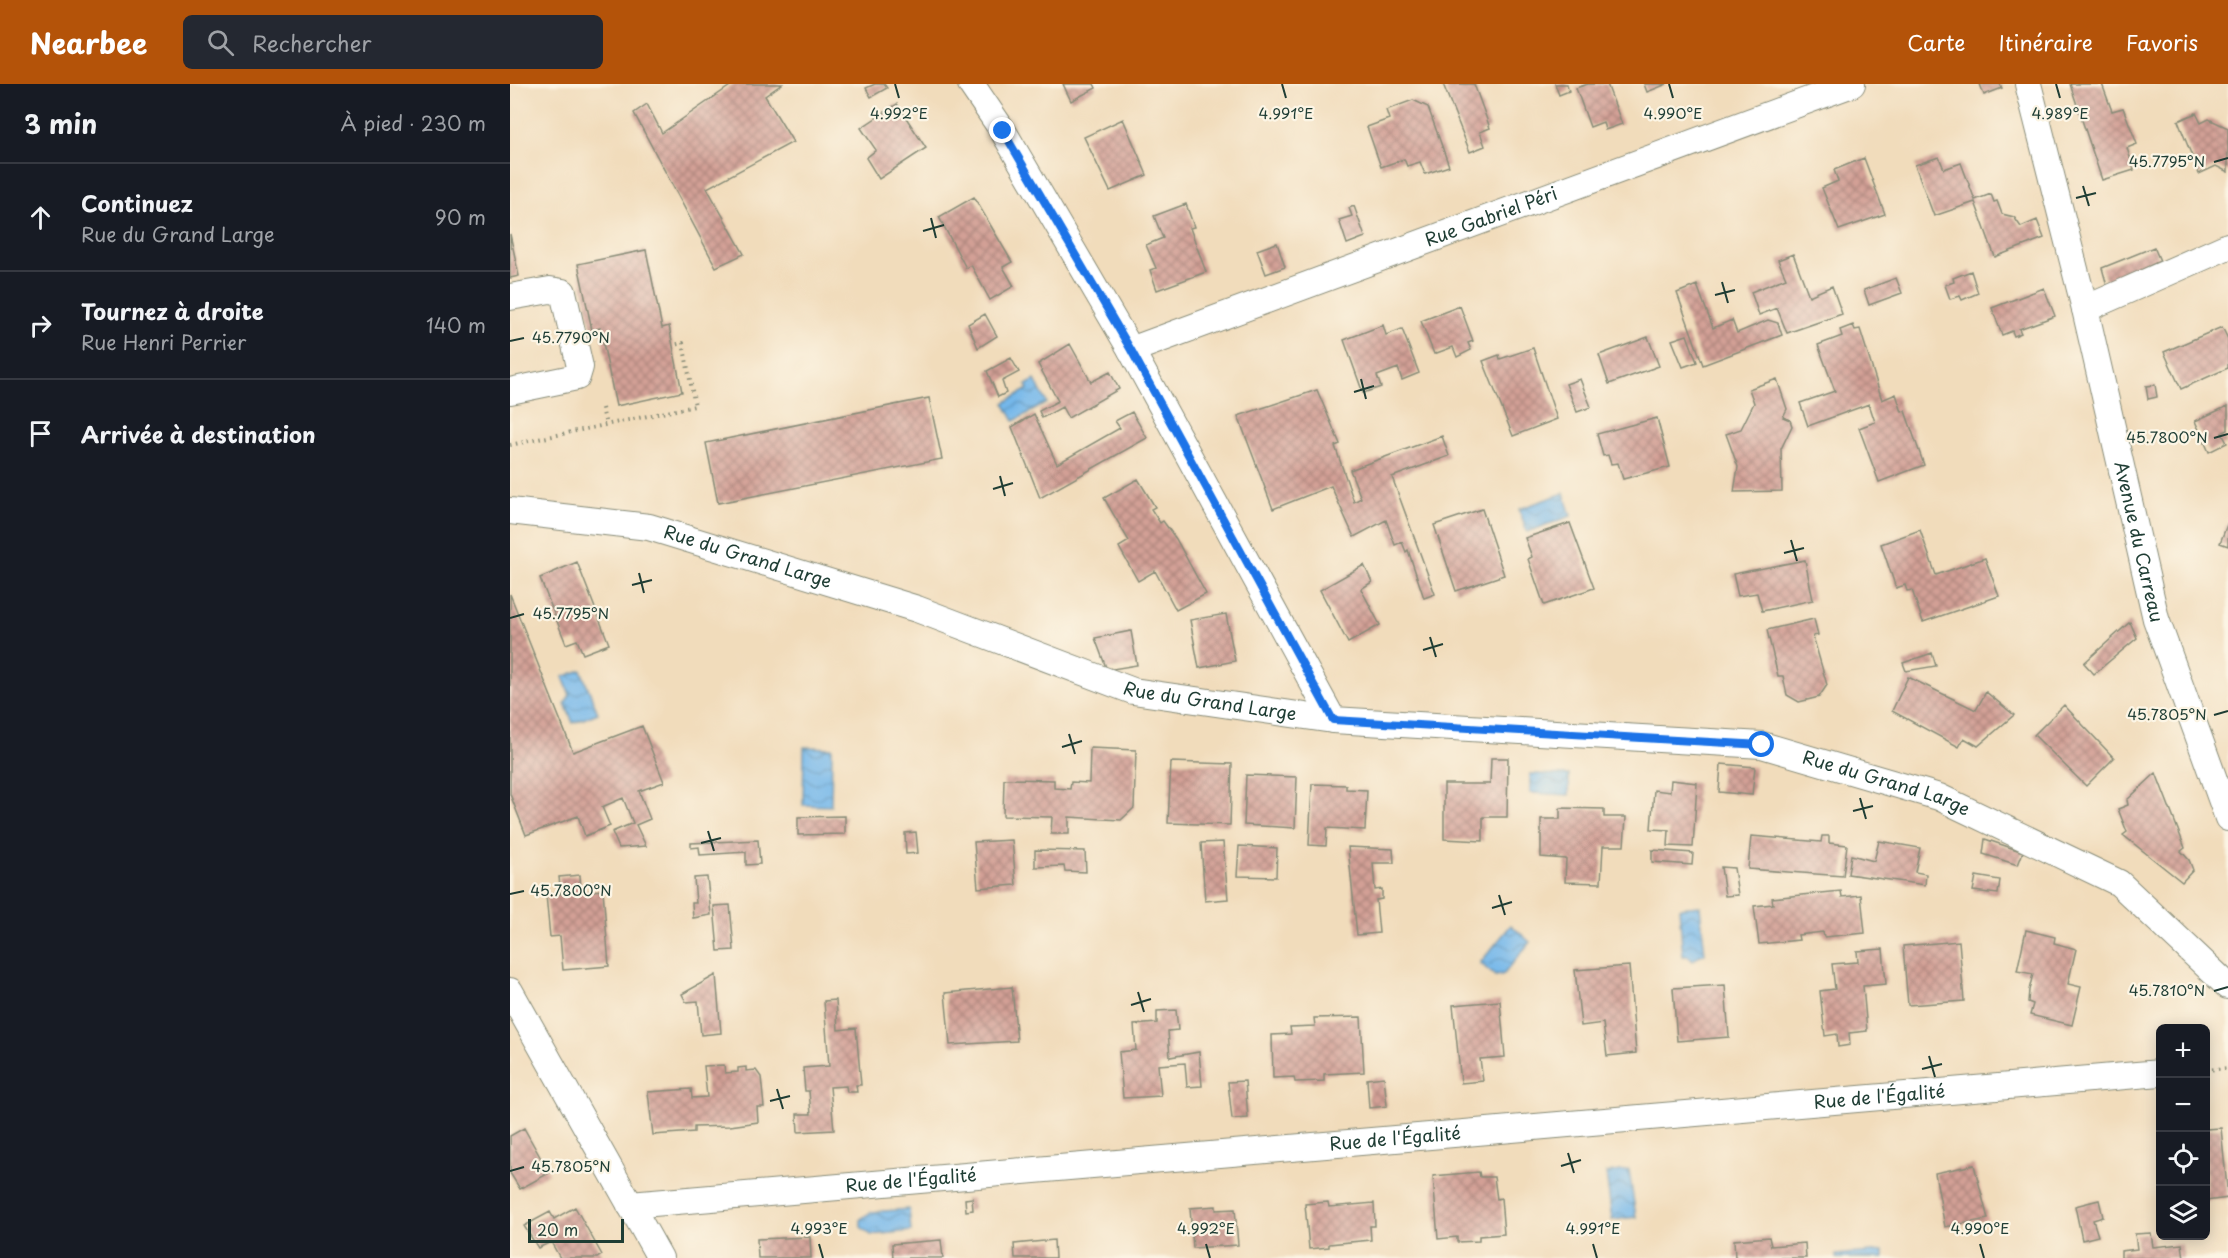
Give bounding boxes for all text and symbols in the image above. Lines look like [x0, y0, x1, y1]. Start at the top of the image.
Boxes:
search box [183, 15, 603, 69]
text: Nearbee [30, 21, 147, 64]
icon: search [204, 26, 237, 59]
text: Rechercher [252, 26, 372, 59]
text: Carte [1907, 26, 1966, 58]
text: Itinéraire [1999, 26, 2093, 58]
text: Favoris [2126, 26, 2198, 58]
text: 4.992°E [870, 101, 928, 124]
text: 4.991°E [1259, 101, 1313, 124]
text: 4.990°E [1644, 101, 1702, 124]
text: 4.989°E [2031, 101, 2089, 124]
text: 3 min [24, 104, 97, 143]
text: À pied · 230 m [341, 108, 486, 138]
route end [989, 117, 1015, 143]
text: 45.7795°N [2129, 149, 2205, 172]
street label: Rue Gabriel Péri [1421, 179, 1561, 252]
text: Continuez [81, 186, 193, 219]
icon: ahead [24, 201, 57, 234]
text: 90 m [435, 202, 486, 232]
text: Rue du Grand Large [81, 219, 275, 249]
text: Tournez à droite [81, 294, 264, 327]
icon: right [24, 309, 57, 342]
text: 140 m [426, 310, 486, 340]
text: 45.7790°N [532, 325, 610, 348]
text: Rue Henri Perrier [81, 327, 246, 357]
icon: arrive [24, 417, 57, 450]
text: Arrivée à destination [81, 417, 315, 450]
text: 45.7800°N [2126, 425, 2208, 448]
street label: Avenue du Carreau [2108, 458, 2171, 625]
street label: Rue du Grand Large [661, 517, 835, 594]
text: 45.7795°N [533, 601, 609, 624]
street label: Rue du Grand Large [1120, 674, 1298, 727]
text: 45.7805°N [2127, 702, 2207, 725]
route start [1748, 731, 1774, 757]
street label: Rue du Grand Large [1800, 743, 1975, 822]
text: 45.7800°N [530, 878, 612, 901]
text: 45.7810°N [2129, 978, 2205, 1001]
map controls [2156, 1024, 2210, 1240]
button: + [2156, 1024, 2210, 1078]
street label: Rue de l'Égalité [1813, 1077, 1946, 1115]
button: − [2156, 1078, 2210, 1132]
street label: Rue de l'Égalité [1328, 1118, 1462, 1157]
button: locate [2156, 1132, 2210, 1186]
text: 45.7805°N [531, 1154, 611, 1177]
street label: Rue de l'Égalité [844, 1160, 978, 1198]
button: layers [2156, 1186, 2210, 1240]
scale bar [528, 1216, 624, 1244]
text: 4.993°E [790, 1216, 848, 1239]
text: 4.992°E [1177, 1216, 1235, 1239]
text: 4.991°E [1566, 1216, 1620, 1239]
text: 4.990°E [1951, 1216, 2009, 1239]
text: 20 m [537, 1217, 578, 1241]

